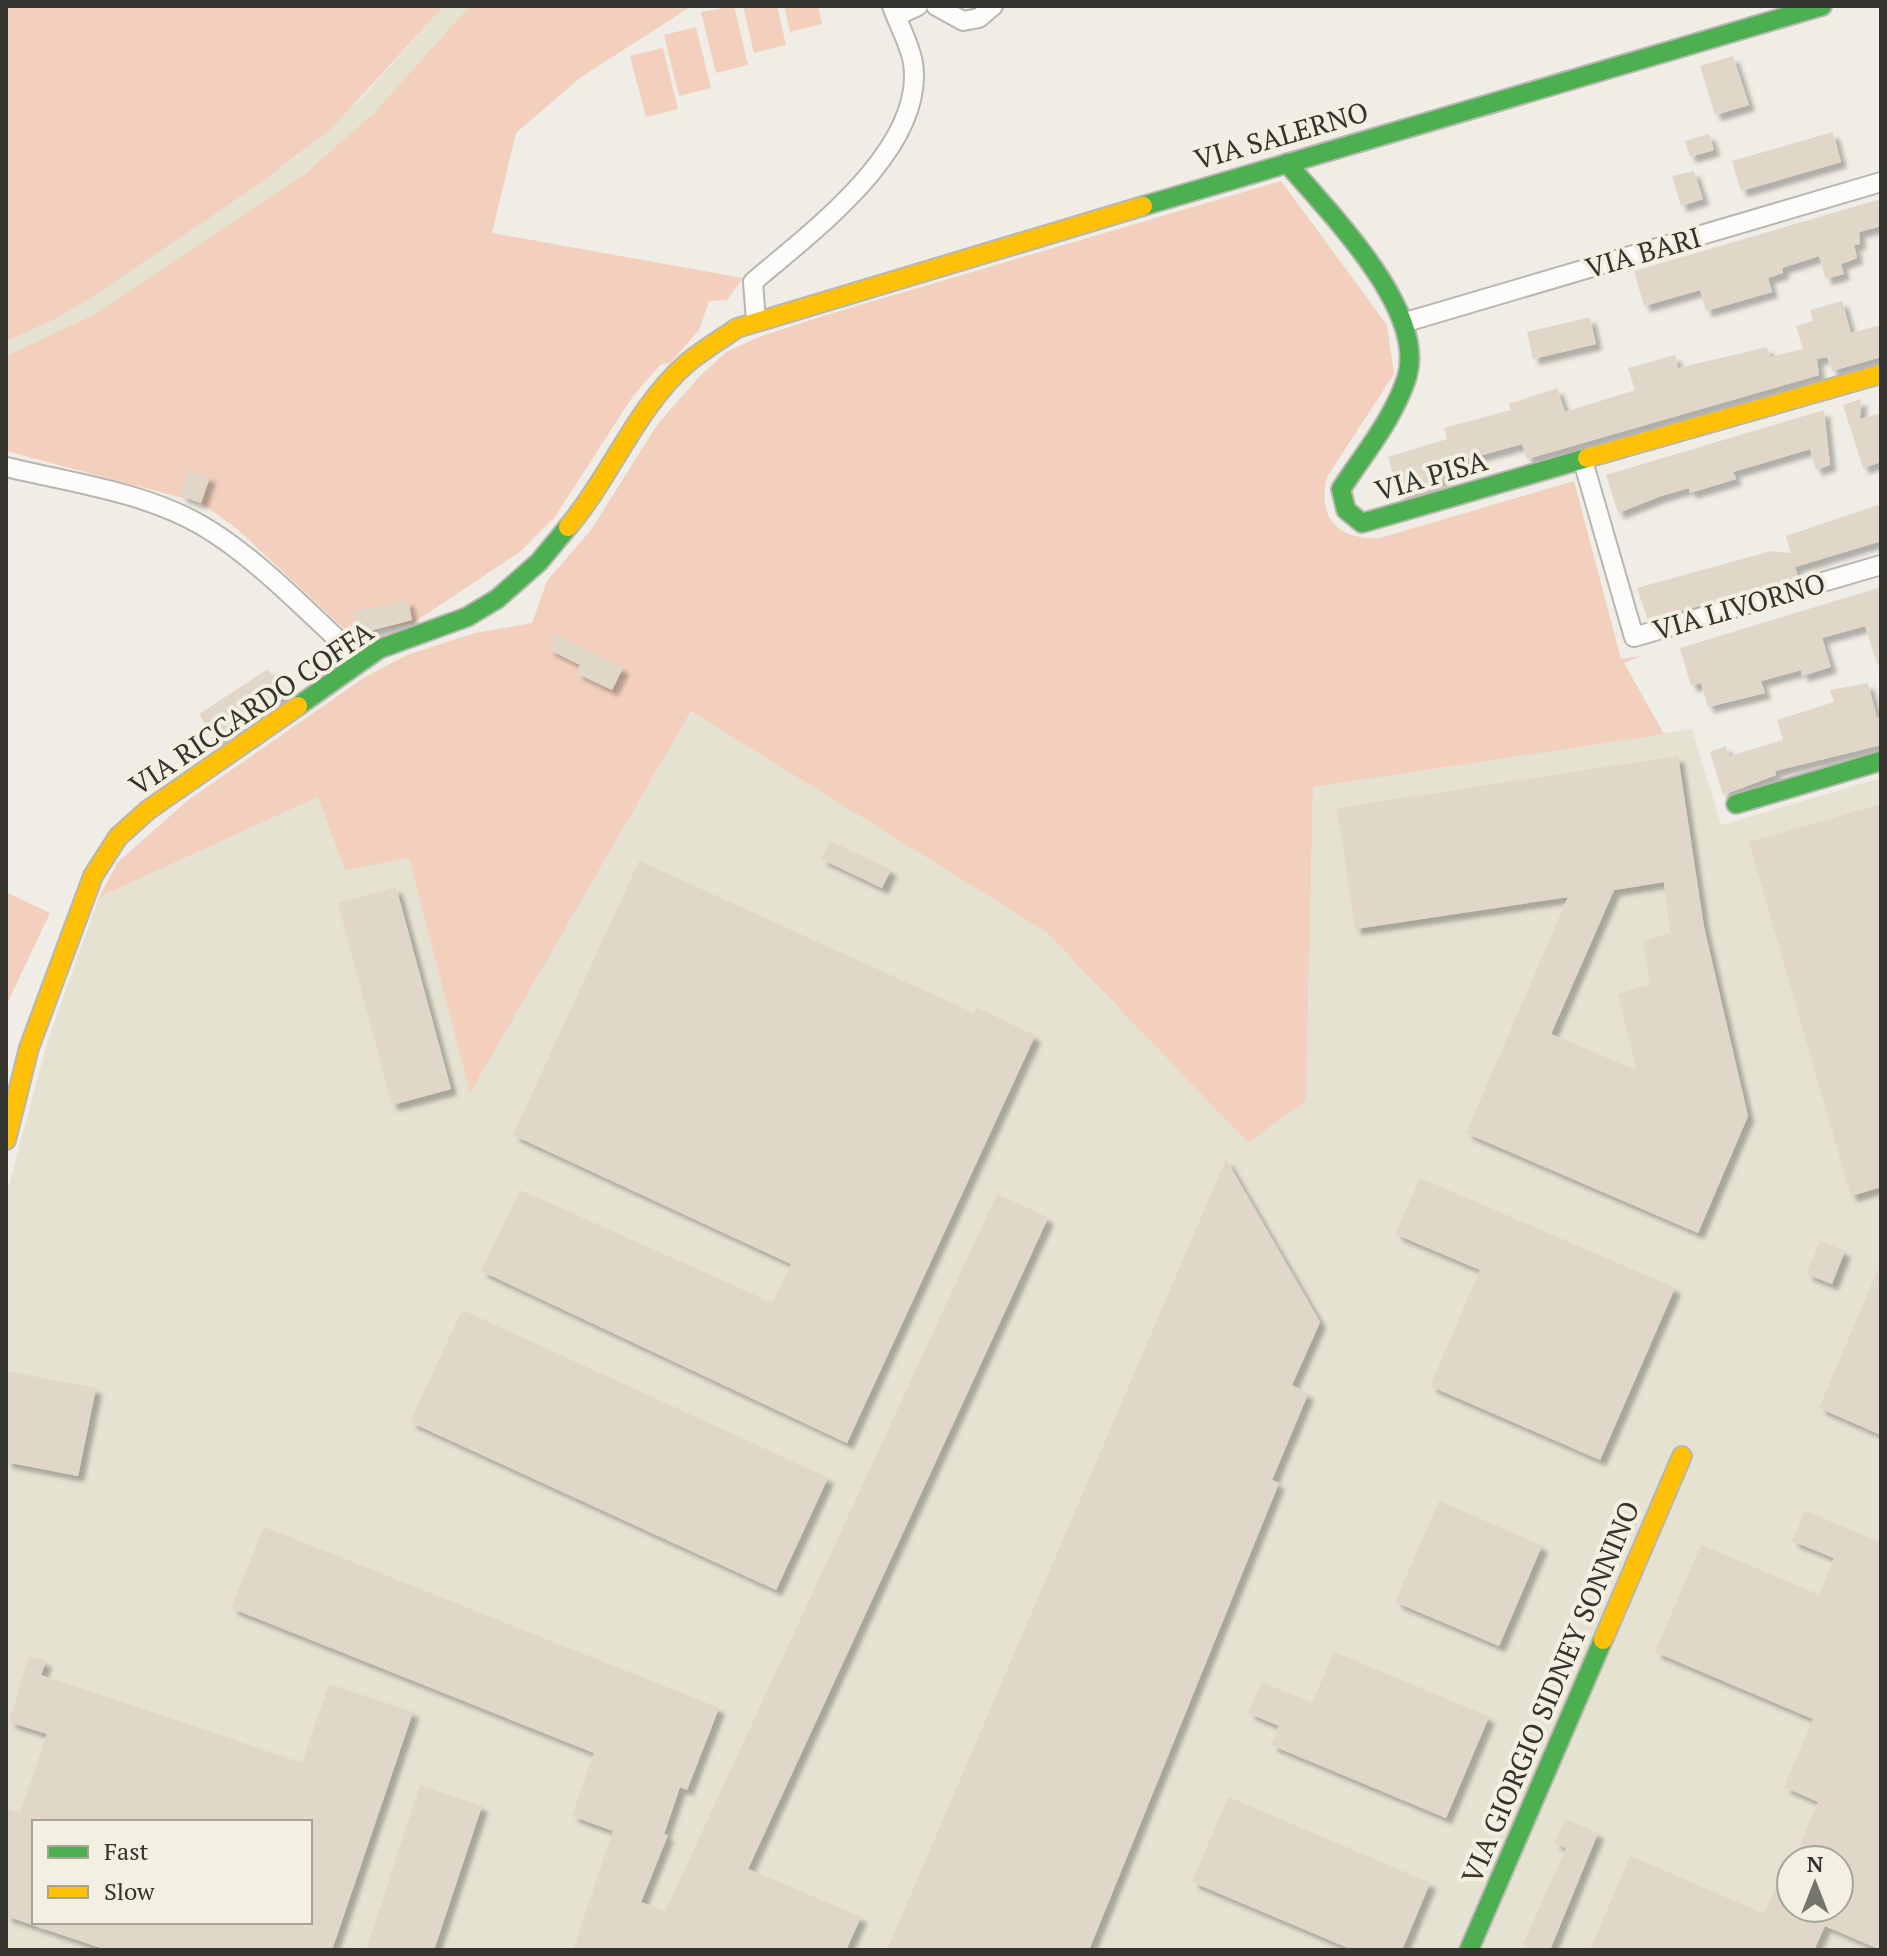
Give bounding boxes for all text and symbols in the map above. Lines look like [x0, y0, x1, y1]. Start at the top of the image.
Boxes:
street label: VIA SALERNO [1190, 93, 1372, 177]
street label: VIA BARI [1581, 218, 1705, 286]
street label: VIA PISA [1371, 441, 1492, 509]
street label: VIA LIVORNO [1649, 564, 1829, 648]
street label: VIA RICCARDO COFFA [122, 612, 381, 804]
street label: VIA GIORGIO SIDNEY SONNINO [1452, 1495, 1648, 1889]
legend [32, 1820, 312, 1924]
text: Fast [104, 1835, 149, 1867]
north arrow [1775, 1844, 1855, 1924]
text: N [1807, 1849, 1824, 1878]
text: Slow [104, 1875, 155, 1907]

